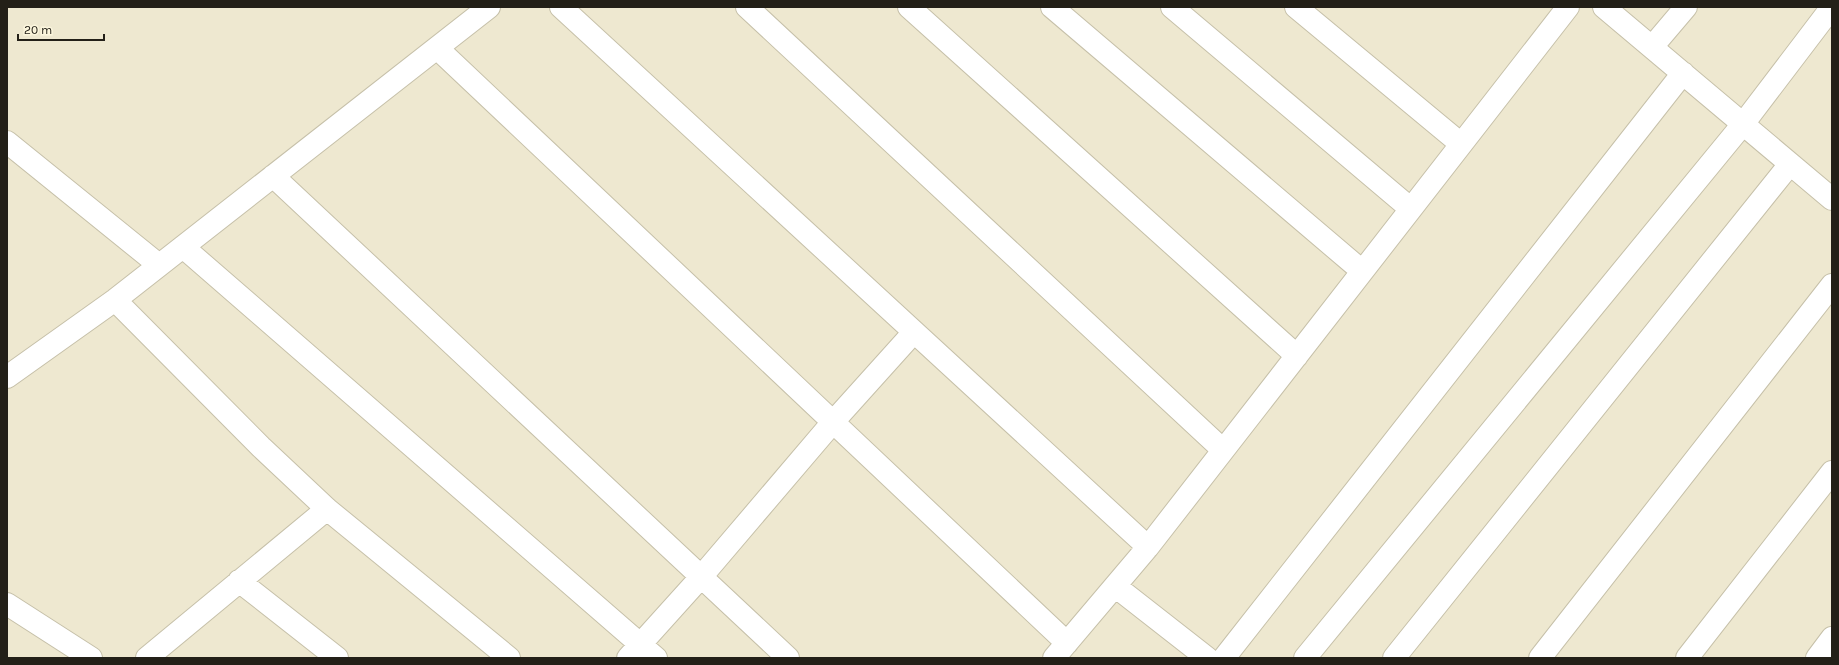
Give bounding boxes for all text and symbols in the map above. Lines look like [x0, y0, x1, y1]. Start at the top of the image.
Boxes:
scale bar [18, 16, 104, 42]
text: 20 m [24, 23, 52, 37]

